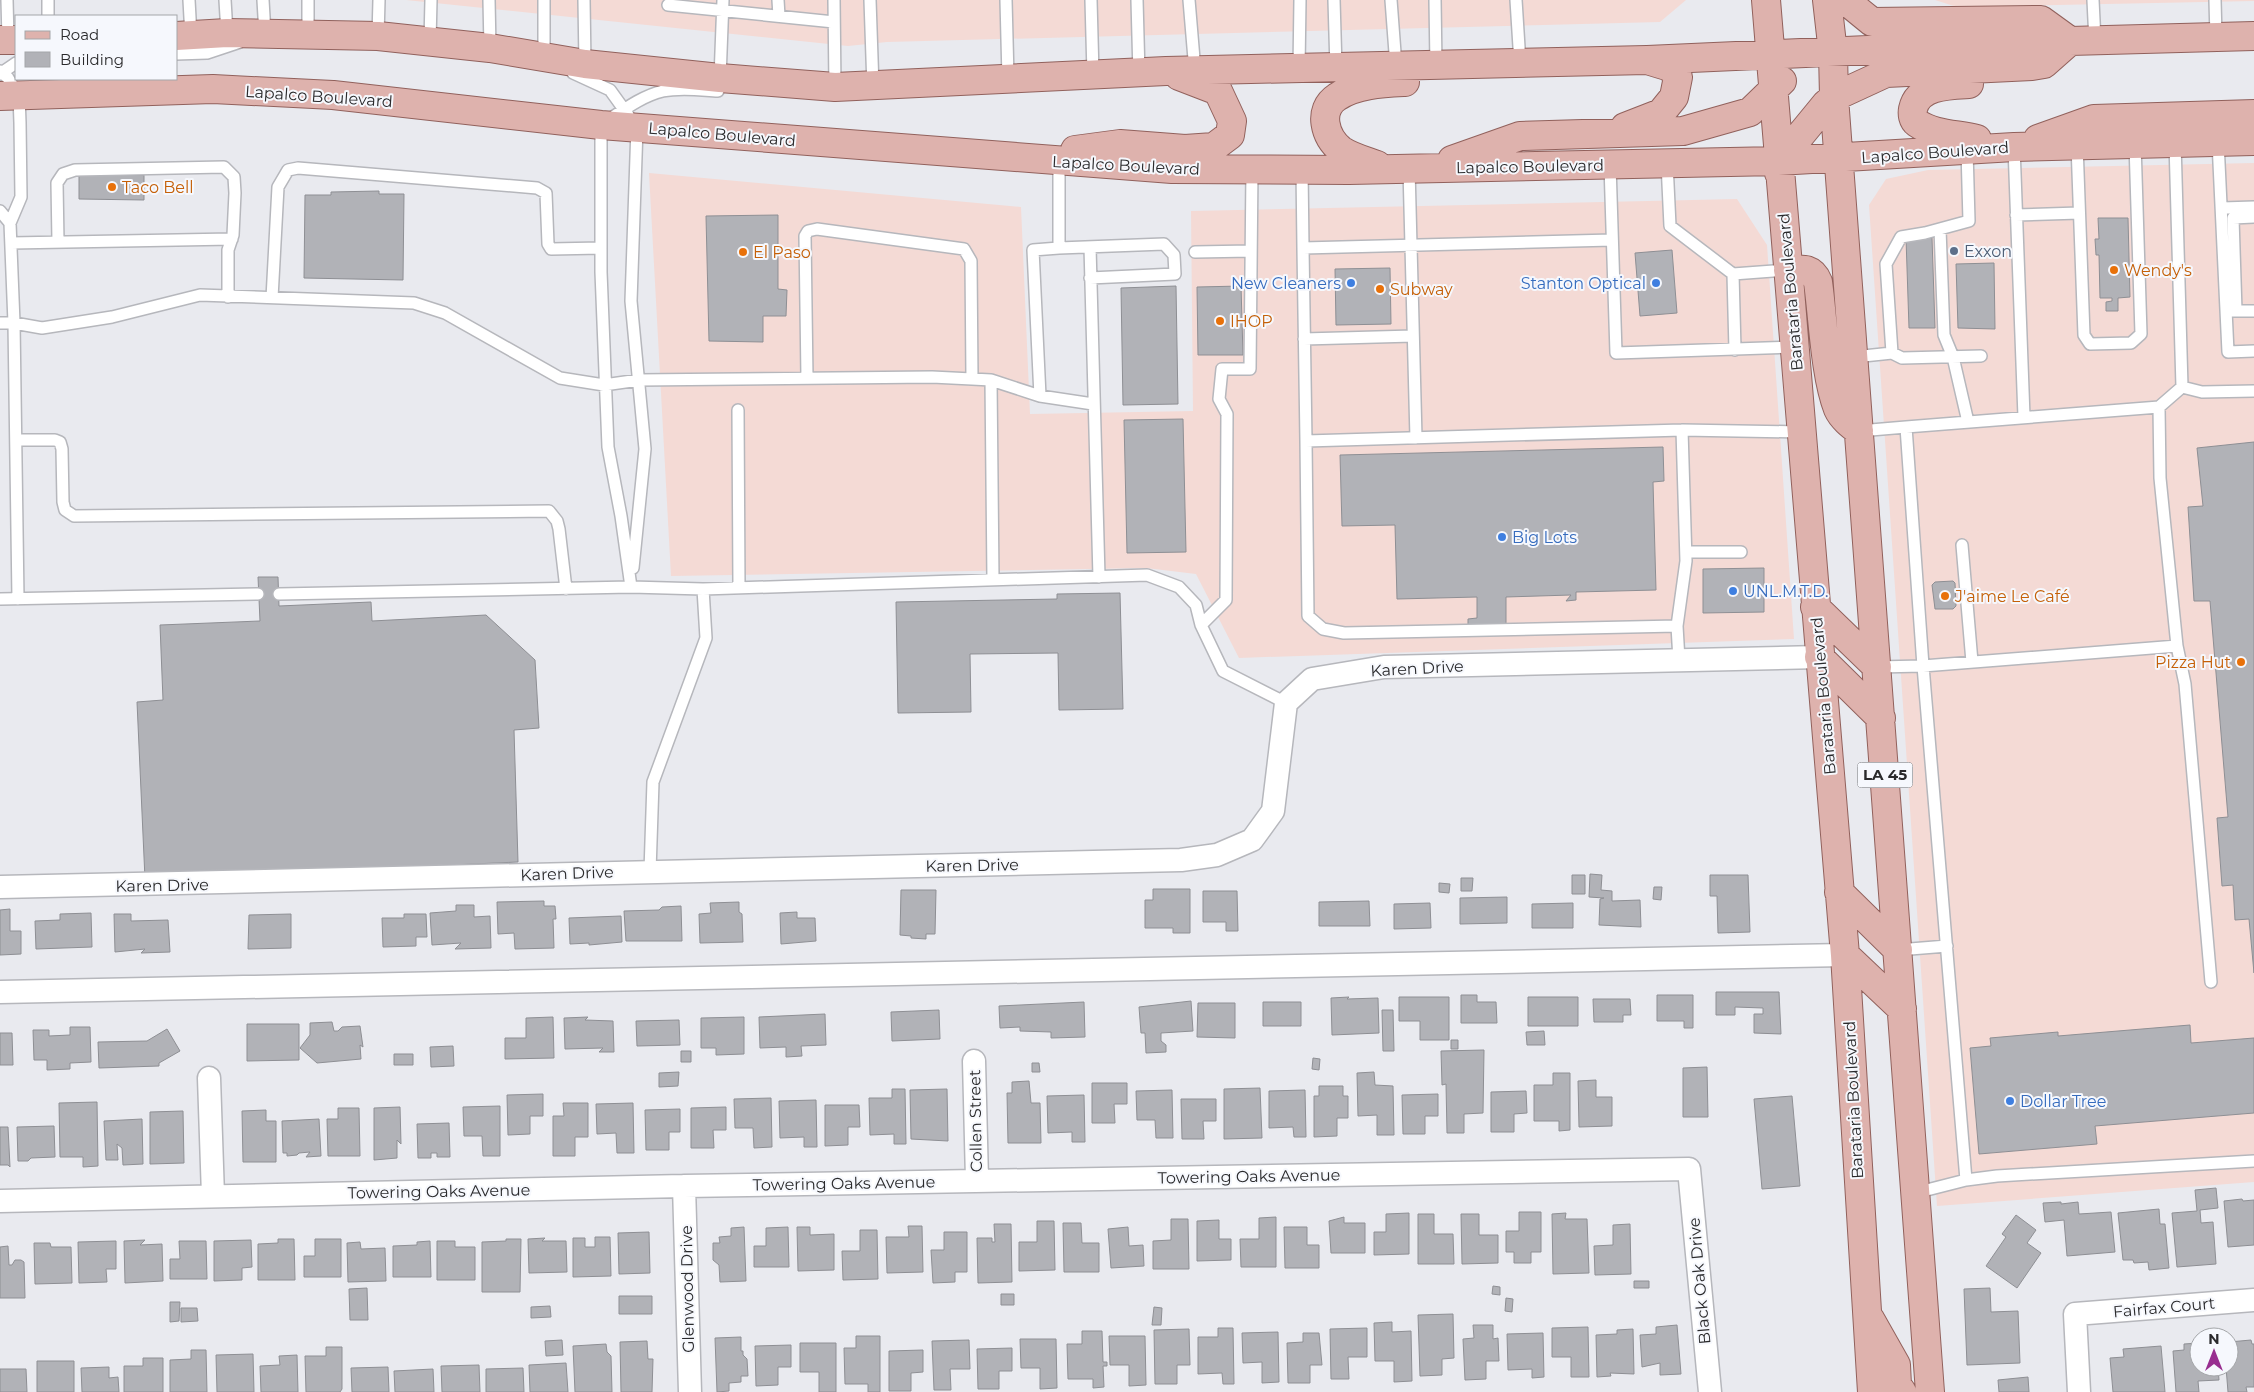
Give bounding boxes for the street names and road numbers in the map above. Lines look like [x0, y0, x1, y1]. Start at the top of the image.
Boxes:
street label: Lapalco Boulevard [244, 82, 393, 111]
street label: Lapalco Boulevard [647, 119, 797, 150]
street label: Lapalco Boulevard [1861, 138, 2010, 167]
street label: Lapalco Boulevard [1052, 152, 1200, 179]
street label: Lapalco Boulevard [1456, 156, 1604, 177]
street label: Barataria Boulevard [1774, 212, 1807, 372]
street label: Barataria Boulevard [1807, 616, 1840, 776]
street label: Karen Drive [1370, 657, 1464, 680]
road number: LA 45 [1858, 762, 1912, 788]
street label: Karen Drive [925, 855, 1019, 876]
street label: Karen Drive [520, 862, 614, 885]
street label: Karen Drive [115, 875, 209, 896]
street label: Barataria Boulevard [1840, 1021, 1867, 1179]
street label: Collen Street [965, 1069, 986, 1172]
street label: Towering Oaks Avenue [1157, 1165, 1341, 1188]
street label: Towering Oaks Avenue [752, 1172, 936, 1195]
street label: Towering Oaks Avenue [347, 1180, 531, 1203]
street label: Black Oak Drive [1684, 1217, 1714, 1345]
street label: Glenwood Drive [677, 1225, 698, 1353]
street label: Fairfax Court [2112, 1294, 2216, 1321]

